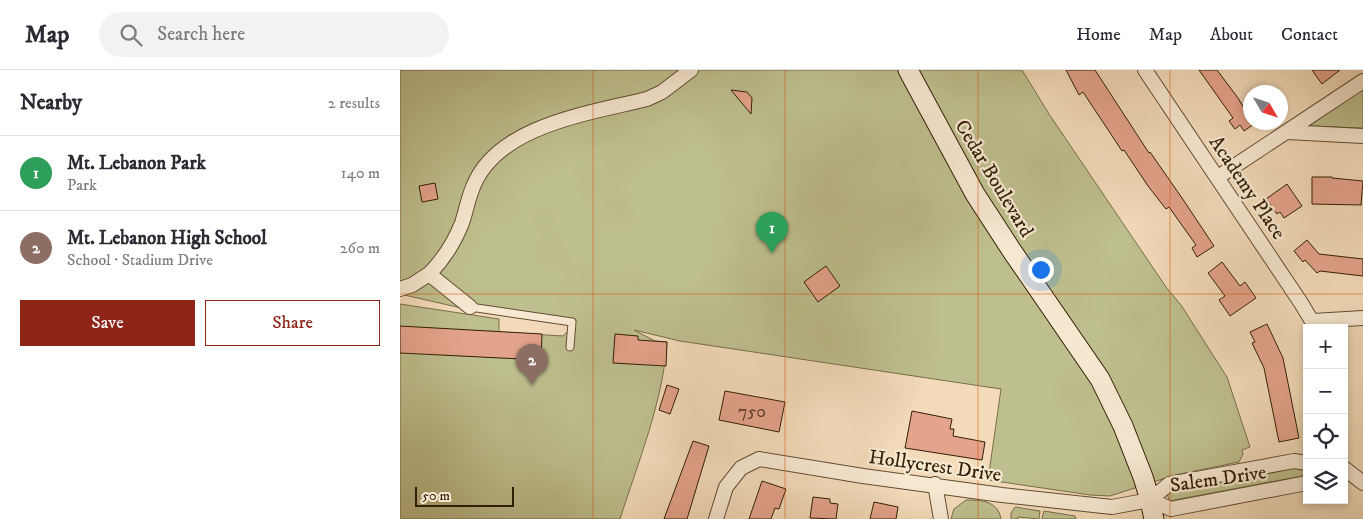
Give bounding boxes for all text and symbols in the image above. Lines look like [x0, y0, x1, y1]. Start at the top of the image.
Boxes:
search box [99, 12, 449, 57]
text: Map [25, 20, 69, 50]
icon: search [117, 21, 145, 49]
text: Search here [157, 23, 245, 46]
text: Home [1076, 24, 1121, 46]
text: Map [1149, 24, 1182, 46]
text: About [1210, 24, 1253, 46]
text: Contact [1281, 24, 1338, 46]
north arrow [1243, 85, 1288, 130]
text: Nearby [20, 90, 82, 116]
text: 2 results [328, 93, 380, 113]
street label: Cedar Boulevard [949, 115, 1039, 242]
street label: Academy Place [1203, 131, 1291, 244]
text: Mt. Lebanon Park [67, 152, 206, 175]
text: 1 [33, 163, 39, 183]
text: 140 m [341, 163, 380, 183]
text: Park [67, 175, 97, 195]
pin: 1 [756, 212, 788, 253]
text: Mt. Lebanon High School [67, 227, 267, 250]
text: 2 [32, 238, 40, 258]
text: 260 m [340, 238, 380, 258]
text: School · Stadium Drive [67, 250, 213, 270]
your location [1028, 257, 1054, 283]
button: Save [20, 300, 195, 346]
button: Share [205, 300, 380, 346]
map controls [1303, 324, 1348, 504]
button: + [1303, 324, 1348, 369]
pin: 2 [516, 344, 548, 385]
button: − [1303, 369, 1348, 414]
house number: 750 [738, 401, 766, 423]
button: locate [1303, 414, 1348, 459]
street label: Hollycrest Drive [867, 445, 1003, 488]
button: layers [1303, 459, 1348, 504]
street label: Salem Drive [1168, 460, 1268, 499]
scale bar [415, 484, 514, 507]
text: 50 m [422, 487, 450, 505]

